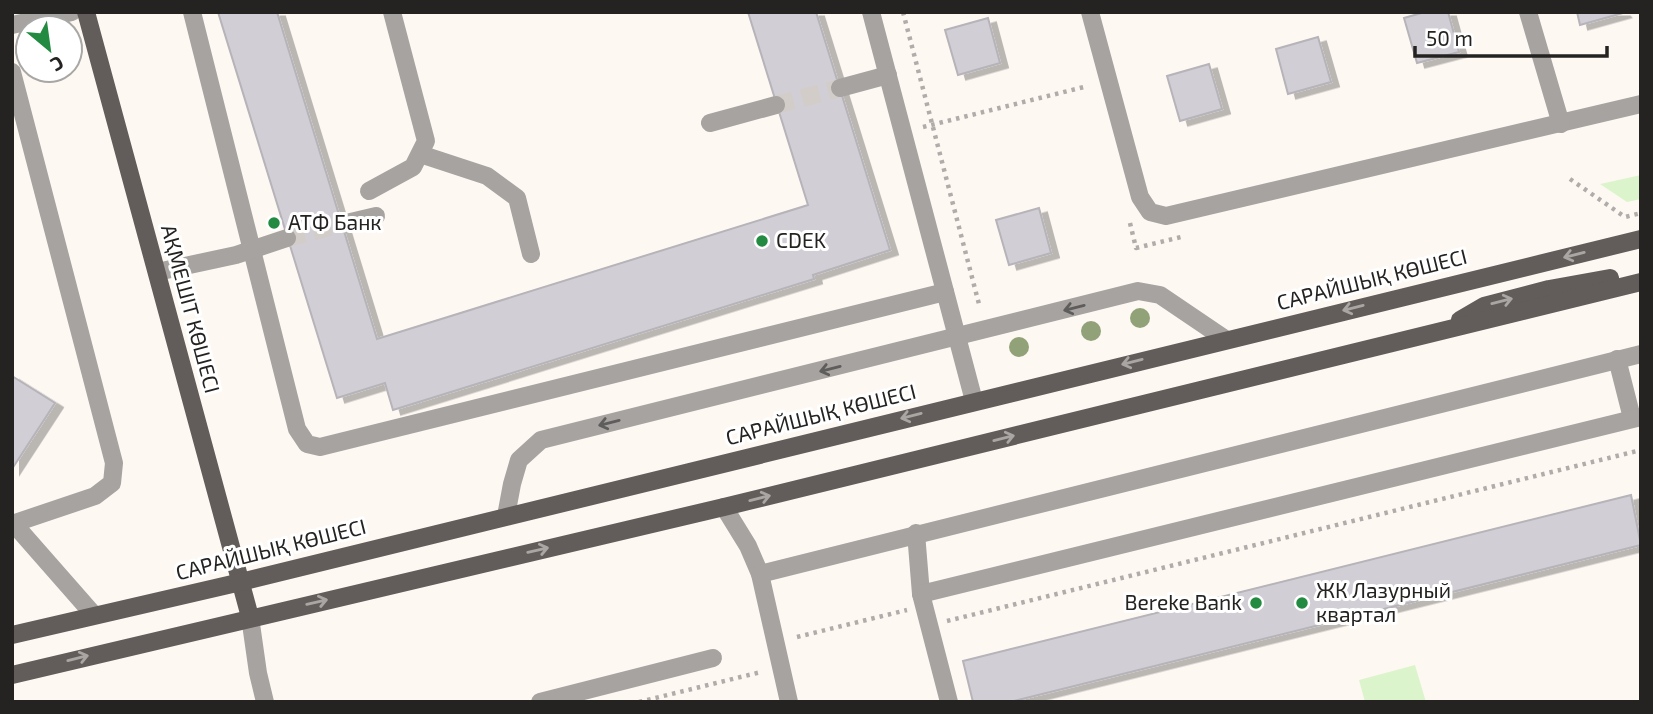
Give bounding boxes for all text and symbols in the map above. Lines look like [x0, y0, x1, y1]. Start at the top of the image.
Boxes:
north arrow [14, 14, 84, 84]
scale bar [1415, 14, 1608, 58]
text: 50 m [1426, 25, 1473, 50]
text: С [47, 52, 68, 77]
place label: АТФ Банк [288, 209, 382, 234]
marker: АТФ Банк [266, 215, 282, 231]
street label: АҚМЕШІТ КӨШЕСІ [157, 222, 226, 396]
place label: CDEK [776, 227, 827, 252]
marker: CDEK [754, 233, 770, 249]
street label: САРАЙШЫҚ КӨШЕСІ [1274, 243, 1469, 314]
one-way arrow [1564, 249, 1586, 262]
one-way arrow [1491, 294, 1513, 307]
one-way arrow [1064, 302, 1086, 315]
one-way arrow [1342, 302, 1365, 315]
one-way arrow [1121, 356, 1144, 369]
one-way arrow [819, 363, 842, 376]
street label: САРАЙШЫҚ КӨШЕСІ [723, 378, 918, 449]
one-way arrow [900, 410, 923, 423]
one-way arrow [598, 417, 621, 430]
one-way arrow [993, 431, 1015, 444]
one-way arrow [748, 491, 771, 504]
street label: САРАЙШЫҚ КӨШЕСІ [173, 513, 368, 584]
one-way arrow [526, 543, 549, 556]
place label: ЖК Лазурный квартал [1316, 577, 1451, 626]
place label: Bereke Bank [1125, 589, 1242, 614]
one-way arrow [305, 595, 328, 608]
marker: Bereke Bank [1248, 595, 1264, 611]
marker: ЖК Лазурный квартал [1294, 595, 1310, 611]
one-way arrow [67, 651, 89, 664]

